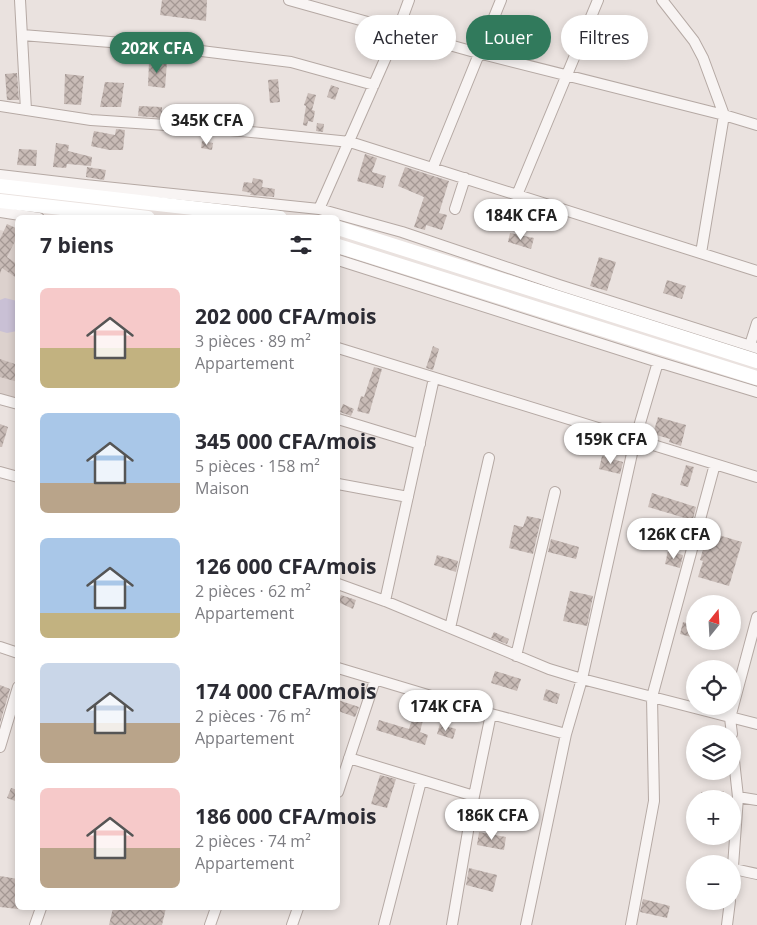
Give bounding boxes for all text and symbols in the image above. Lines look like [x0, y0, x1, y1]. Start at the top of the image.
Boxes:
chip: Acheter [355, 15, 456, 60]
chip: Louer [466, 15, 551, 60]
chip: Filtres [561, 15, 648, 60]
pin: 202K CFA [105, 32, 209, 74]
text: 202K CFA [121, 37, 193, 59]
pin: 345K CFA [155, 104, 259, 146]
text: 345K CFA [171, 109, 243, 131]
pin: 184K CFA [469, 198, 573, 241]
text: 184K CFA [485, 204, 557, 226]
text: 7 biens [40, 231, 114, 259]
icon: filters [287, 231, 315, 259]
text: 202 000 CFA/mois [195, 302, 377, 330]
icon: home [80, 308, 140, 368]
text: 3 pièces · 89 m² [195, 330, 311, 352]
text: Appartement [195, 352, 294, 374]
pin: 159K CFA [559, 422, 663, 465]
text: 345 000 CFA/mois [195, 427, 377, 455]
text: 159K CFA [575, 428, 647, 450]
icon: home [80, 433, 140, 493]
text: 5 pièces · 158 m² [195, 455, 320, 477]
text: Maison [195, 477, 249, 499]
pin: 126K CFA [622, 518, 726, 560]
text: 126K CFA [638, 523, 710, 545]
text: 126 000 CFA/mois [195, 552, 377, 580]
icon: home [80, 558, 140, 618]
text: 2 pièces · 62 m² [195, 580, 311, 602]
north arrow [686, 595, 741, 650]
map controls [686, 595, 741, 910]
text: Appartement [195, 602, 294, 624]
button: locate [686, 660, 741, 715]
text: 174 000 CFA/mois [195, 677, 377, 705]
icon: home [80, 683, 140, 743]
pin: 174K CFA [394, 690, 498, 732]
text: 174K CFA [410, 695, 482, 717]
text: 2 pièces · 76 m² [195, 705, 311, 727]
button: layers [686, 725, 741, 780]
text: Appartement [195, 727, 294, 749]
button: + [686, 790, 741, 845]
pin: 186K CFA [440, 798, 544, 841]
text: 186 000 CFA/mois [195, 802, 377, 830]
text: 186K CFA [456, 804, 528, 826]
icon: home [80, 808, 140, 868]
text: 2 pièces · 74 m² [195, 830, 311, 852]
text: Appartement [195, 852, 294, 874]
button: − [686, 855, 741, 910]

